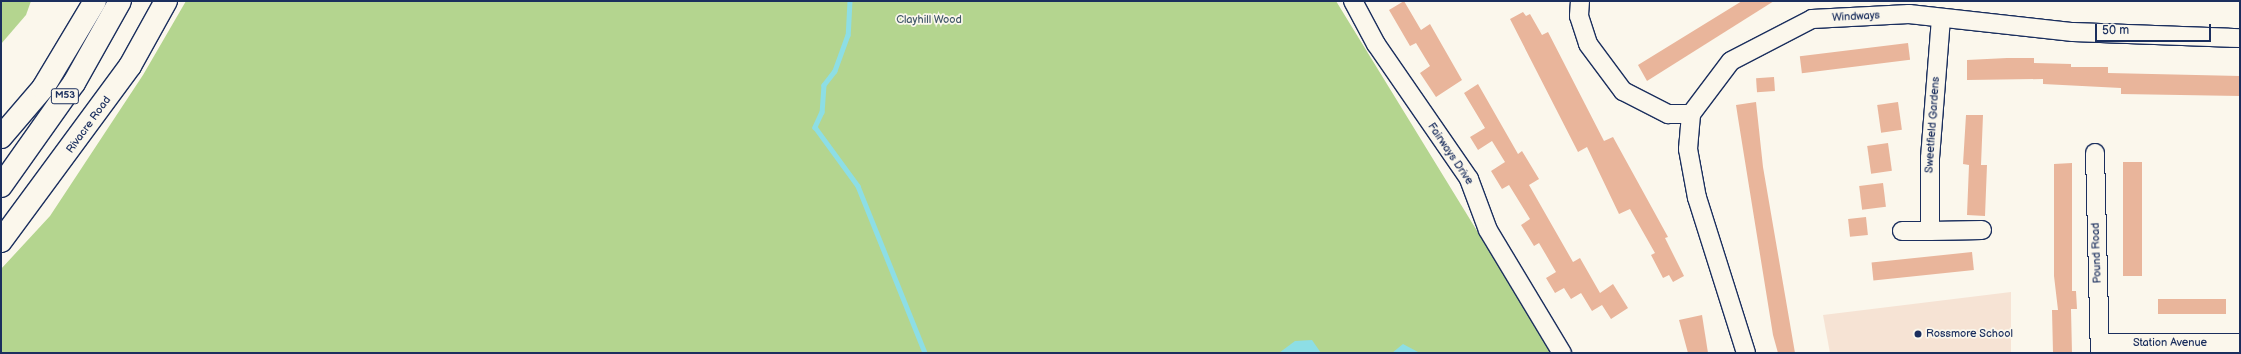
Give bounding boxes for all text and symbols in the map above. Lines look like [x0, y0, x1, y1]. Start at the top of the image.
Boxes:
street label: Windways [1832, 9, 1880, 25]
park label: Clayhill Wood [896, 13, 962, 27]
scale bar [2097, 16, 2213, 42]
text: 50 m [2102, 23, 2129, 38]
street label: Sweetfield Gardens [1923, 76, 1943, 174]
road number: M53 [50, 88, 80, 104]
street label: Rivacre Road [64, 94, 114, 156]
street label: Fairways Drive [1424, 121, 1476, 187]
street label: Pound Road [2089, 222, 2105, 284]
place label: Rossmore School [1926, 327, 2013, 341]
marker: Rossmore School [1913, 329, 1923, 339]
street label: Station Avenue [2133, 336, 2207, 350]

